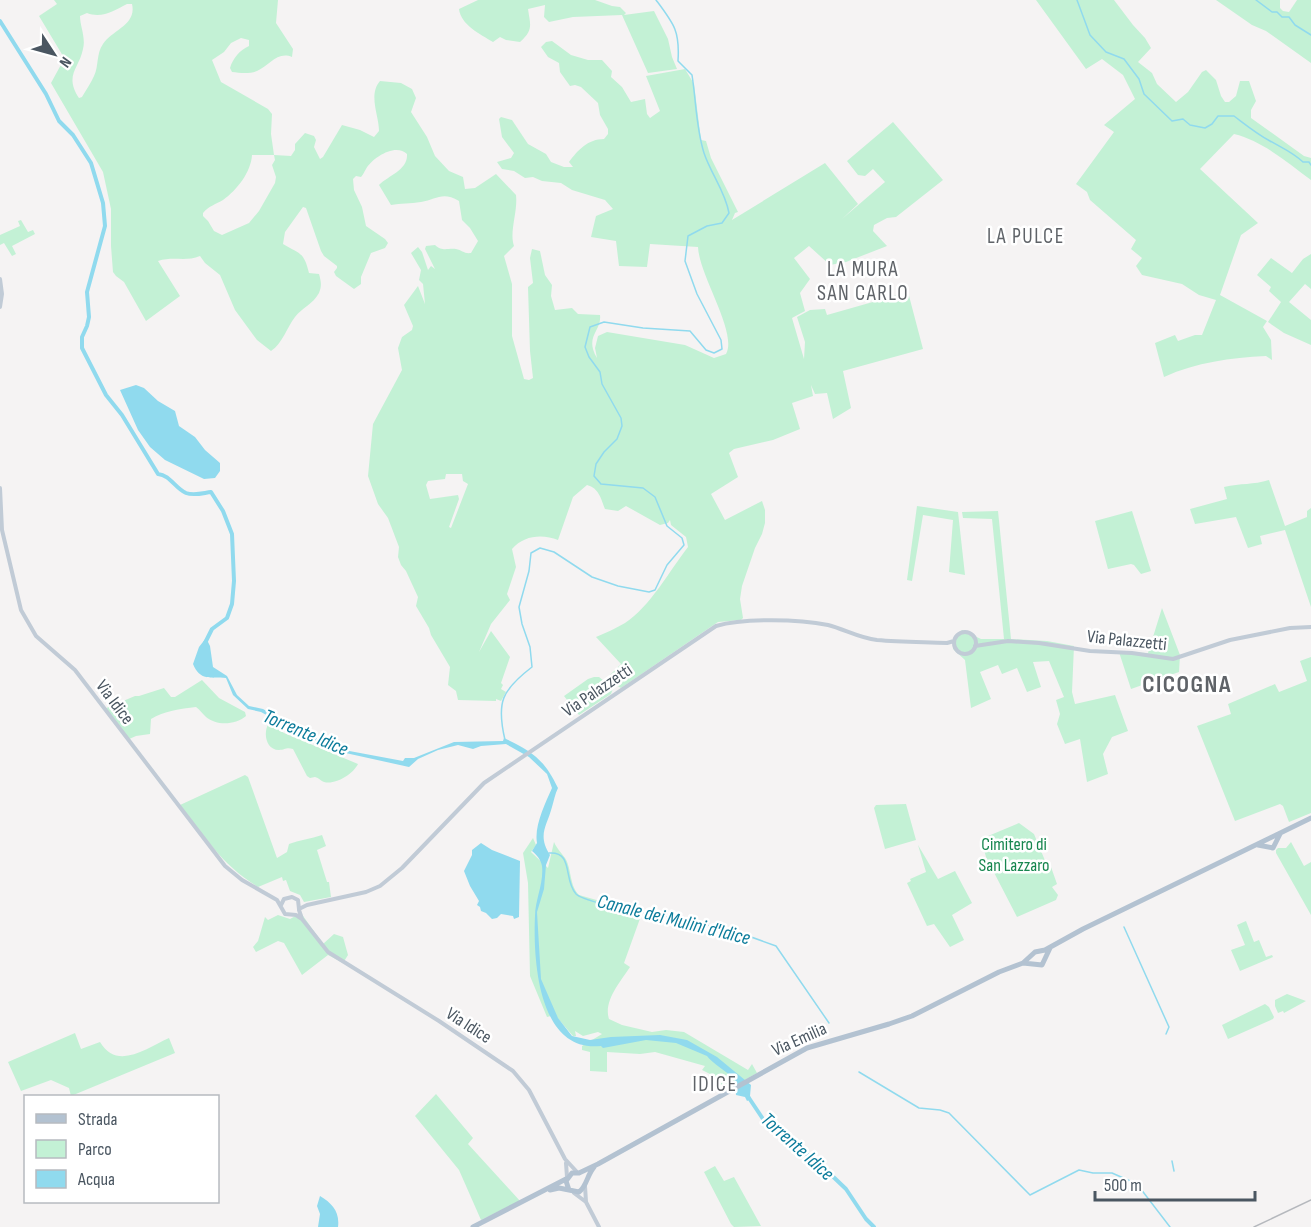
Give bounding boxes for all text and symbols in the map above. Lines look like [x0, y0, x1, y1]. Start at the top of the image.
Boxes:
north arrow [24, 24, 84, 84]
text: N [55, 53, 75, 71]
district label: LA PULCE [987, 224, 1065, 249]
district label: LA MURA SAN CARLO [817, 257, 909, 306]
street label: Via Palazzetti [1086, 626, 1168, 655]
street label: Via Palazzetti [558, 659, 636, 721]
district label: CICOGNA [1142, 670, 1232, 699]
street label: Via Idice [91, 676, 138, 729]
water label: Torrente Idice [259, 704, 352, 762]
park label: Cimitero di San Lazzaro [979, 834, 1050, 876]
water label: Canale dei Mulini d'Idice [595, 889, 753, 951]
street label: Via Idice [442, 1003, 495, 1048]
street label: Via Emilia [769, 1018, 830, 1061]
district label: IDICE [692, 1072, 738, 1097]
legend [24, 1095, 219, 1203]
water label: Torrente Idice [756, 1108, 839, 1186]
text: Strada [78, 1109, 118, 1130]
text: Parco [78, 1139, 112, 1160]
scale bar [1095, 1164, 1256, 1202]
text: Acqua [77, 1169, 115, 1190]
text: 500 m [1104, 1175, 1142, 1196]

